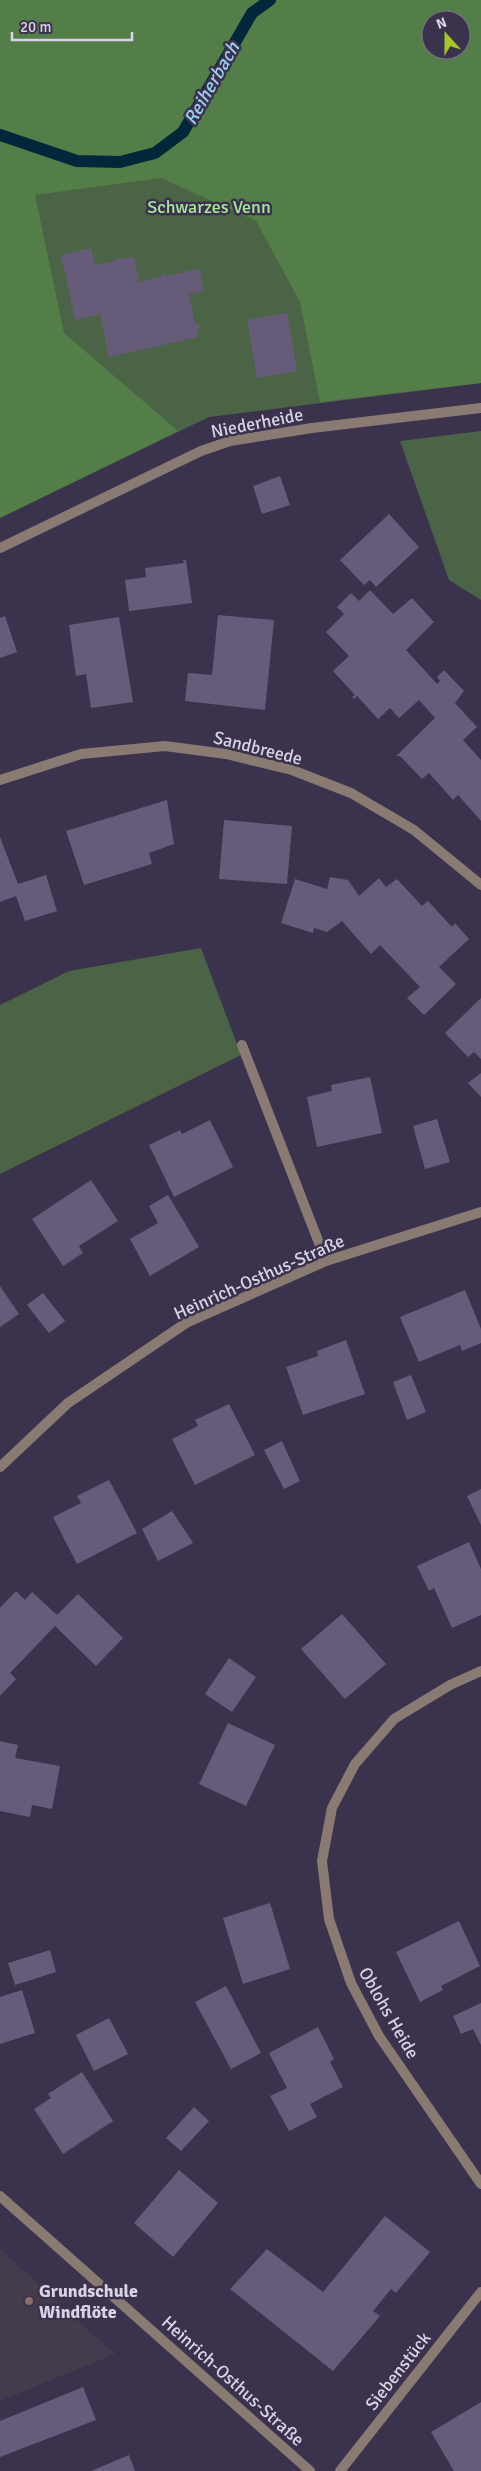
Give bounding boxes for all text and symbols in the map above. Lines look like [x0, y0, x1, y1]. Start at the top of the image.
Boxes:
scale bar [12, 10, 132, 42]
north arrow [421, 10, 471, 60]
text: N [434, 14, 449, 33]
text: 20 m [20, 18, 51, 36]
water label: Reiherbach [179, 37, 245, 129]
park label: Schwarzes Venn [147, 196, 271, 218]
street label: Niederheide [209, 403, 305, 443]
street label: Sandbreede [211, 726, 305, 770]
street label: Heinrich-Osthus-Straße [170, 1229, 348, 1325]
street label: Oblohs Heide [354, 1963, 424, 2063]
place label: Grundschule Windflöte [39, 2280, 138, 2323]
marker: Grundschule Windflöte [23, 2295, 35, 2307]
street label: Heinrich-Osthus-Straße [157, 2311, 309, 2451]
street label: Siebenstück [360, 2327, 436, 2415]

